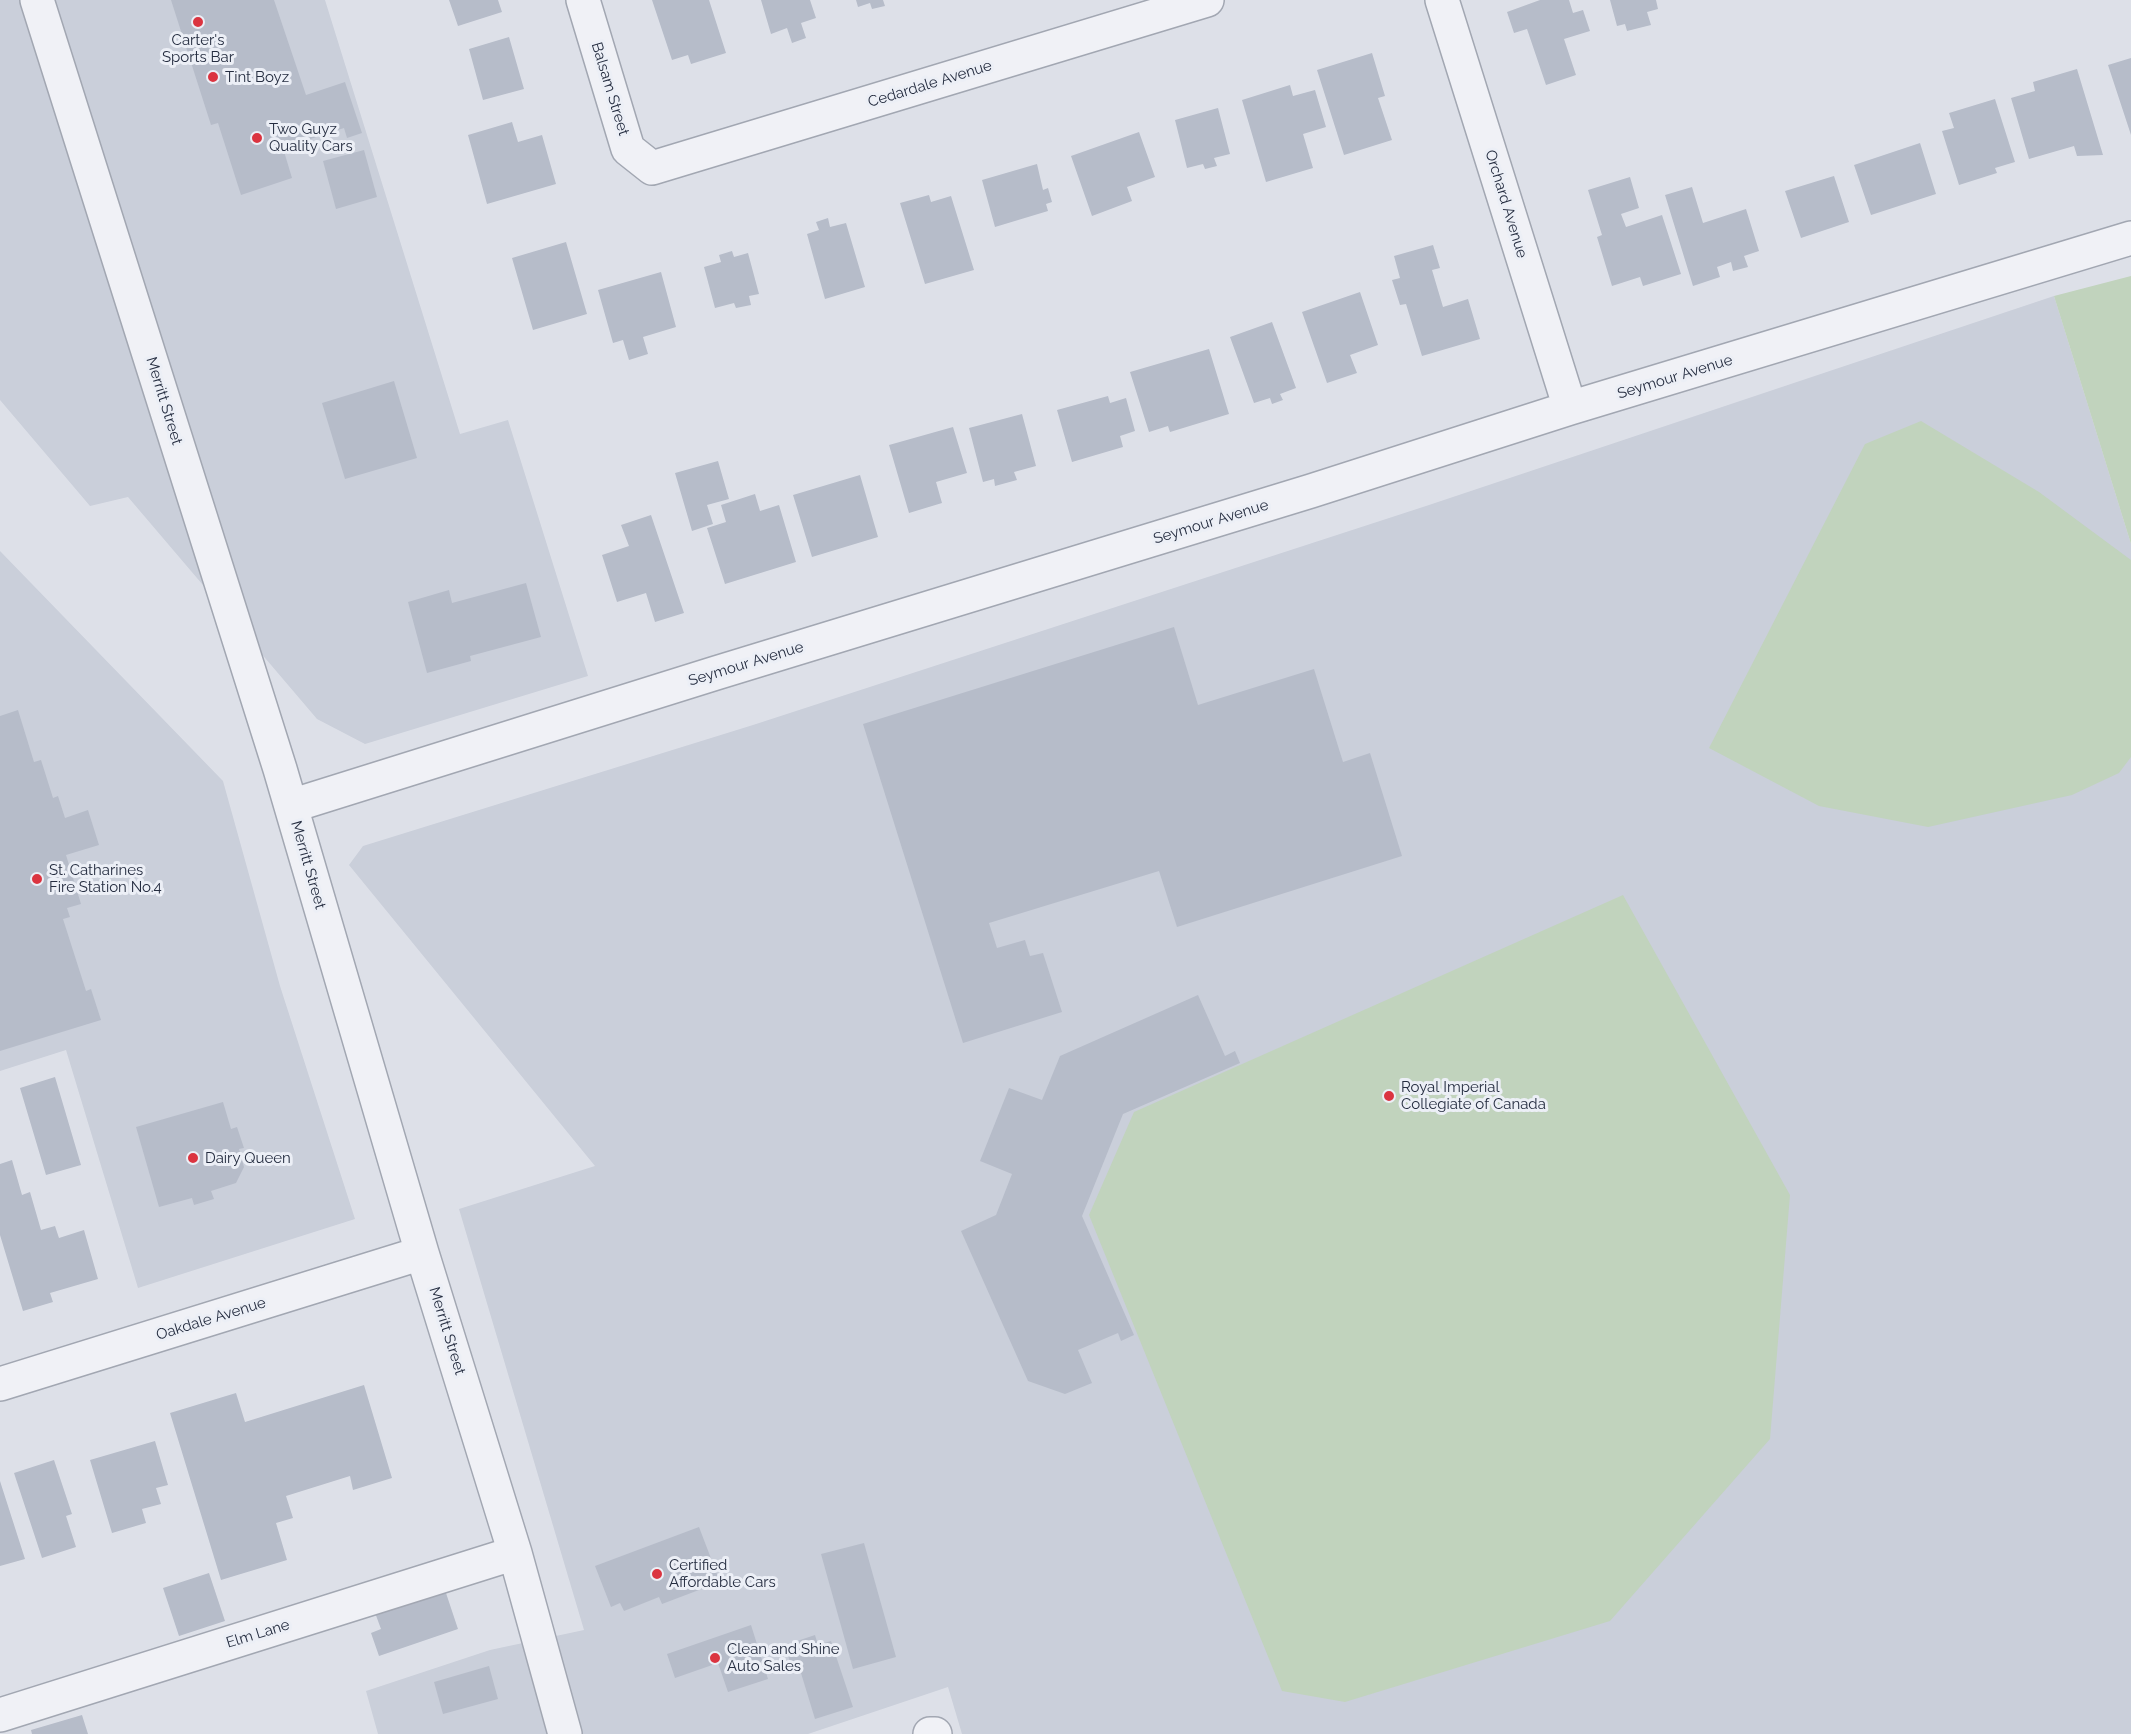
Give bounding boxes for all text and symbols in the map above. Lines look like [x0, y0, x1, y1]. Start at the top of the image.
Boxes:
marker: Carter's Sports Bar [191, 15, 205, 29]
place label: Carter's Sports Bar [162, 31, 234, 66]
street label: Balsam Street [587, 40, 633, 138]
street label: Cedardale Avenue [866, 57, 994, 111]
place label: Tint Boyz [225, 68, 289, 86]
marker: Tint Boyz [206, 70, 220, 84]
place label: Two Guyz Quality Cars [269, 120, 353, 155]
marker: Two Guyz Quality Cars [250, 131, 264, 145]
street label: Orchard Avenue [1481, 148, 1531, 260]
street label: Seymour Avenue [1615, 351, 1735, 403]
street label: Merritt Street [142, 355, 186, 447]
street label: Seymour Avenue [1151, 496, 1271, 548]
street label: Seymour Avenue [686, 638, 806, 690]
street label: Merritt Street [287, 819, 329, 911]
place label: St. Catharines Fire Station No.4 [49, 861, 162, 896]
marker: St. Catharines Fire Station No.4 [30, 872, 44, 886]
place label: Royal Imperial Collegiate of Canada [1401, 1078, 1546, 1113]
marker: Royal Imperial Collegiate of Canada [1382, 1089, 1396, 1103]
place label: Dairy Queen [205, 1149, 291, 1167]
marker: Dairy Queen [186, 1151, 200, 1165]
street label: Merritt Street [425, 1285, 469, 1377]
street label: Oakdale Avenue [154, 1294, 268, 1344]
place label: Certified Affordable Cars [669, 1556, 776, 1591]
marker: Certified Affordable Cars [650, 1567, 664, 1581]
street label: Elm Lane [224, 1616, 292, 1652]
place label: Clean and Shine Auto Sales [727, 1640, 840, 1675]
marker: Clean and Shine Auto Sales [708, 1651, 722, 1665]

